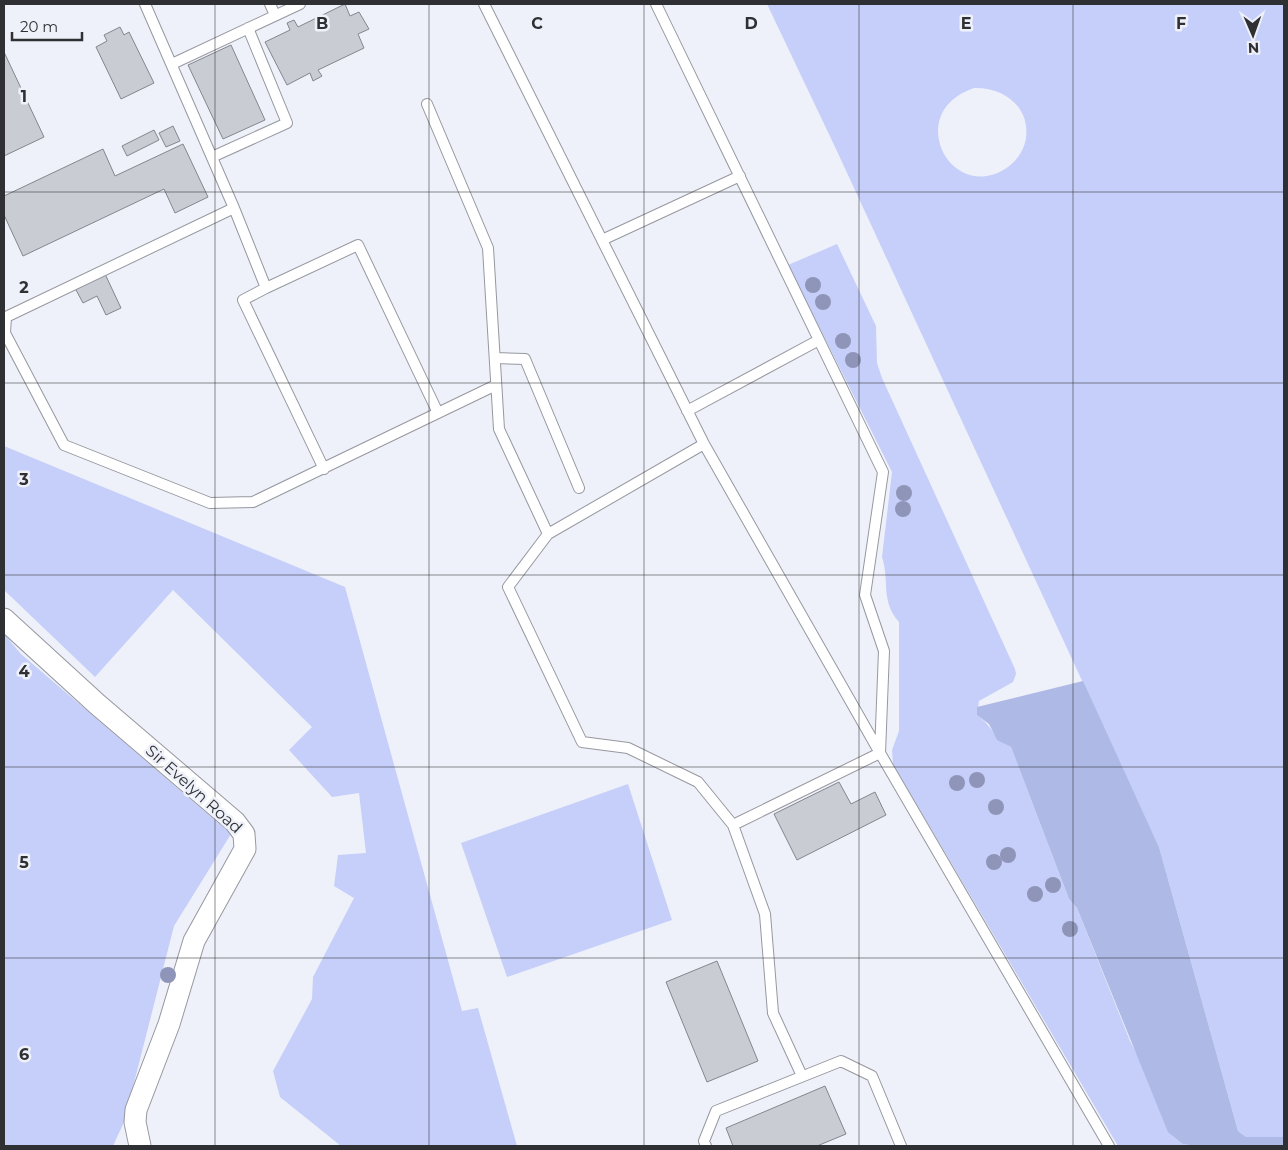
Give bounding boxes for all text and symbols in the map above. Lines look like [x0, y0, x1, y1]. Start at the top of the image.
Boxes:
scale bar [12, 10, 82, 42]
north arrow [1228, 10, 1278, 60]
text: B [316, 14, 328, 33]
text: C [531, 14, 543, 33]
text: D [744, 14, 758, 33]
text: E [961, 14, 971, 33]
text: F [1176, 14, 1186, 33]
text: 20 m [20, 17, 58, 36]
text: N [1247, 39, 1259, 57]
text: 1 [21, 87, 27, 106]
text: 2 [19, 278, 29, 297]
text: 3 [18, 470, 29, 489]
text: 4 [18, 662, 30, 681]
street label: Sir Evelyn Road [142, 741, 246, 837]
text: 5 [19, 853, 29, 872]
text: 6 [19, 1045, 29, 1064]

